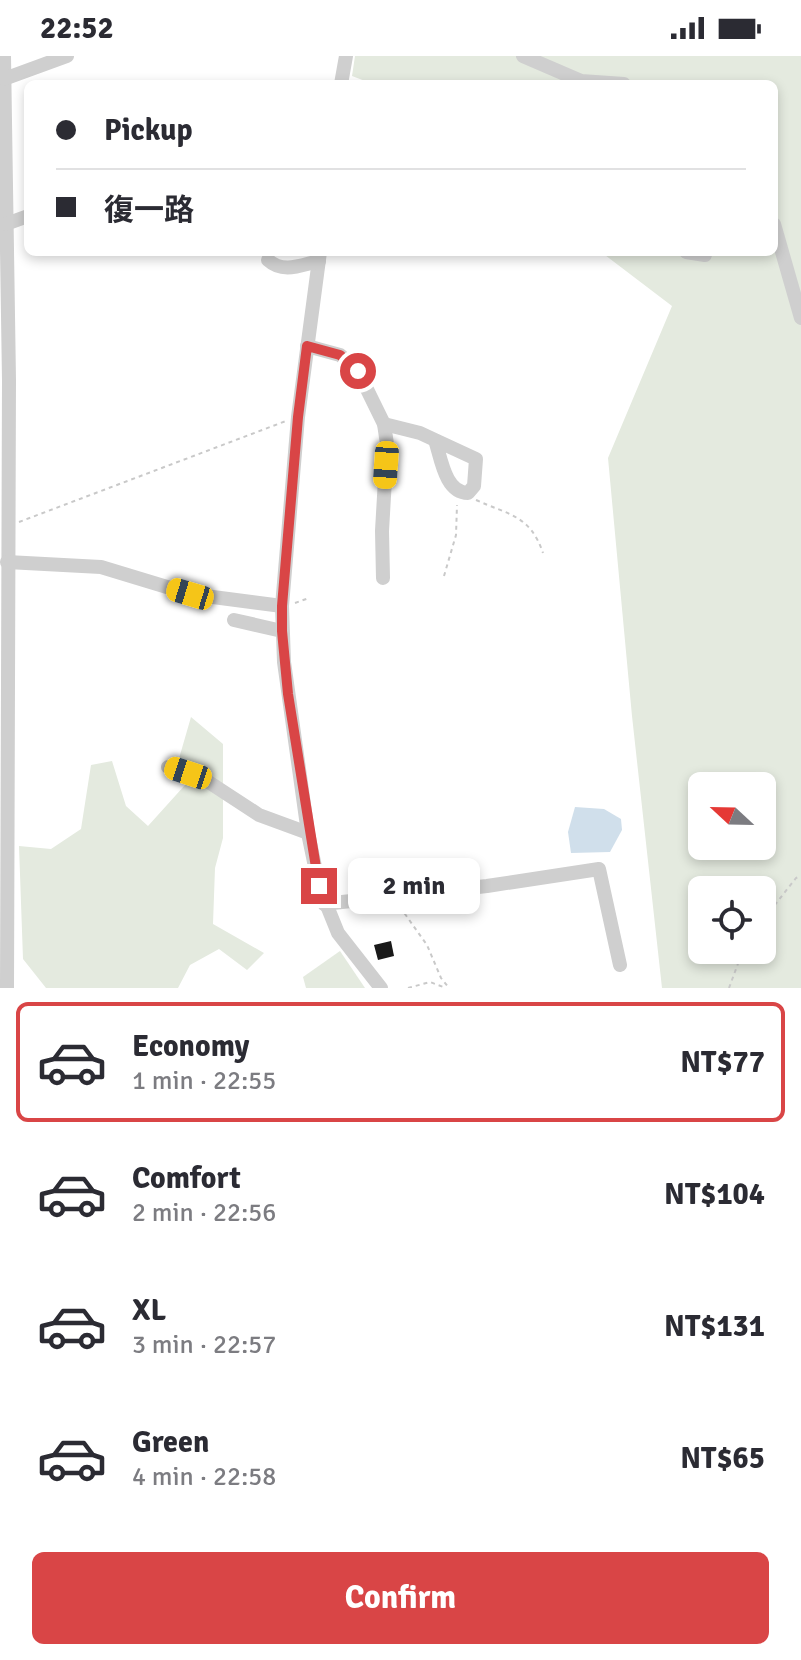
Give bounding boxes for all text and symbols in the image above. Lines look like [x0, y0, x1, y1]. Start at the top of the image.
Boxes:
text: 22:52 [40, 10, 114, 47]
text: Pickup [104, 112, 193, 149]
text: 復一路 [104, 192, 194, 229]
route start [340, 353, 376, 389]
car [372, 440, 400, 490]
car [164, 576, 216, 612]
car [161, 754, 215, 792]
north arrow [688, 772, 776, 860]
map controls [688, 772, 776, 964]
callout: 2 min [347, 858, 479, 914]
route end [301, 868, 337, 904]
text: 2 min [383, 870, 445, 902]
button: locate [688, 876, 776, 964]
icon: car [36, 1026, 108, 1098]
text: Economy [132, 1028, 249, 1065]
text: NT$77 [680, 1044, 765, 1081]
text: 1 min · 22:55 [132, 1065, 276, 1097]
icon: car [36, 1158, 108, 1230]
text: Comfort [132, 1160, 241, 1197]
text: NT$104 [664, 1176, 765, 1213]
text: 2 min · 22:56 [132, 1197, 276, 1229]
icon: car [36, 1290, 108, 1362]
text: XL [132, 1292, 166, 1329]
text: NT$131 [664, 1308, 765, 1345]
text: 3 min · 22:57 [132, 1329, 276, 1361]
icon: car [36, 1422, 108, 1494]
text: Green [132, 1424, 209, 1461]
text: NT$65 [680, 1440, 765, 1477]
text: 4 min · 22:58 [132, 1461, 276, 1493]
button: Confirm [32, 1552, 769, 1644]

